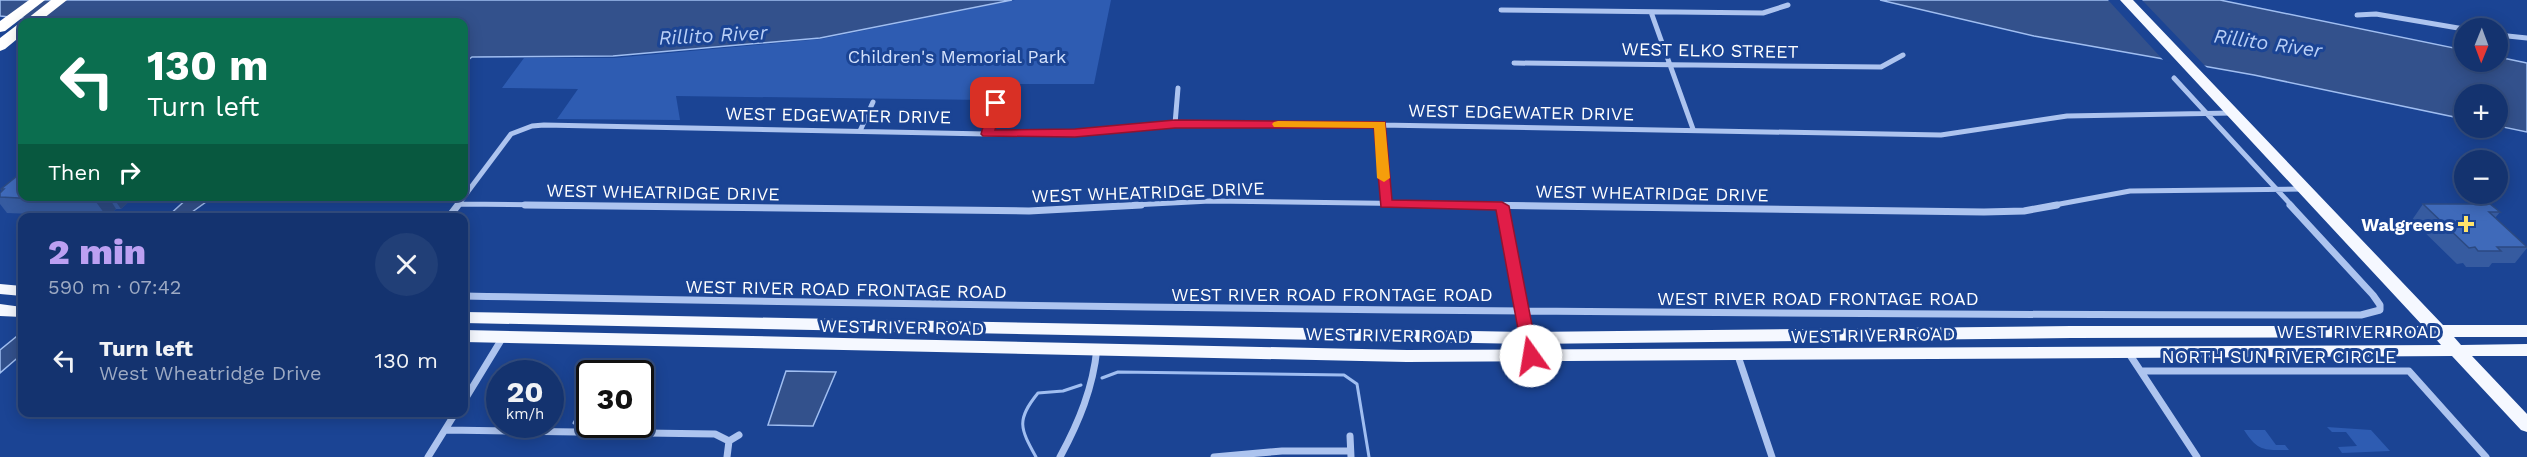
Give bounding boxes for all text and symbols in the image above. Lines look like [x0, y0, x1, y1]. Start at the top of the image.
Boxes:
north arrow [2454, 18, 2508, 72]
map controls [2454, 18, 2508, 204]
water label: Rillito River [658, 20, 769, 50]
water label: Rillito River [2212, 24, 2325, 63]
street label: WEST ELKO STREET [1621, 38, 1799, 62]
text: 130 m [147, 41, 269, 90]
icon: left [48, 42, 126, 120]
park label: Children's Memorial Park [848, 46, 1066, 67]
pin [970, 77, 1021, 128]
button: + [2454, 84, 2508, 138]
icon: arrive [979, 86, 1012, 119]
text: Turn left [147, 91, 259, 123]
street label: WEST EDGEWATER DRIVE [1408, 100, 1634, 124]
street label: WEST EDGEWATER DRIVE [725, 103, 951, 127]
button: − [2454, 150, 2508, 204]
icon: right [113, 156, 146, 189]
text: Then [48, 160, 101, 185]
street label: WEST WHEATRIDGE DRIVE [1031, 177, 1265, 207]
street label: WEST WHEATRIDGE DRIVE [546, 179, 780, 205]
street label: WEST WHEATRIDGE DRIVE [1535, 180, 1769, 206]
place label: Walgreens [2361, 214, 2454, 235]
marker: Walgreens [2459, 217, 2473, 231]
text: 2 min [48, 231, 146, 273]
button: close [375, 233, 438, 296]
text: 590 m · 07:42 [48, 275, 182, 299]
street label: WEST RIVER ROAD FRONTAGE ROAD [685, 276, 1007, 302]
street label: WEST RIVER ROAD FRONTAGE ROAD [1171, 284, 1493, 305]
street label: WEST RIVER ROAD FRONTAGE ROAD [1657, 288, 1979, 309]
street label: WEST RIVER ROAD [820, 315, 984, 339]
street label: WEST RIVER ROAD [2277, 321, 2441, 342]
street label: WEST RIVER ROAD [1306, 323, 1470, 347]
street label: WEST RIVER ROAD [1791, 323, 1955, 347]
position arrow [1499, 324, 1563, 388]
text: Turn left [99, 336, 193, 361]
icon: left [48, 344, 81, 377]
street label: NORTH SUN RIVER CIRCLE [2162, 346, 2396, 367]
text: 130 m [374, 348, 438, 373]
speed limit sign: 30 [576, 360, 654, 438]
text: West Wheatridge Drive [99, 361, 322, 385]
text: 20 [506, 374, 544, 409]
text: km/h [506, 405, 544, 423]

